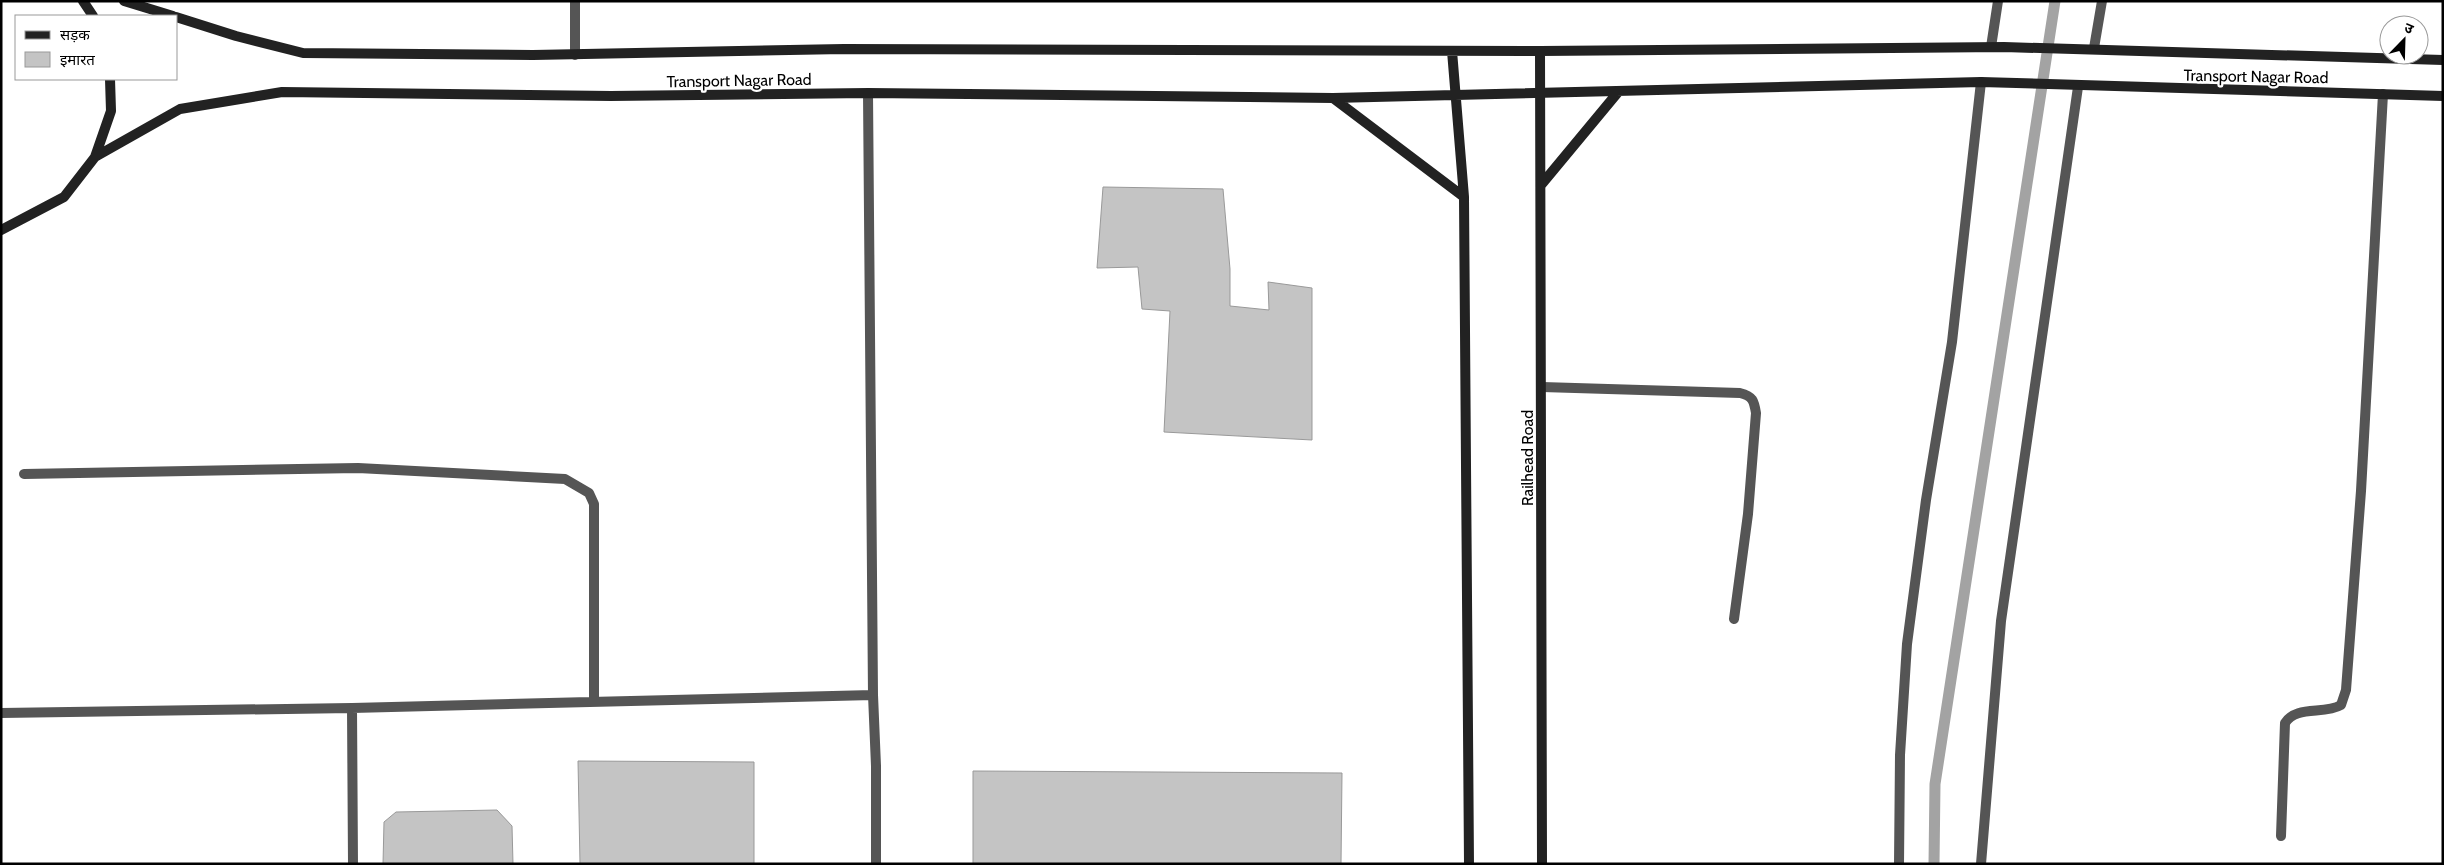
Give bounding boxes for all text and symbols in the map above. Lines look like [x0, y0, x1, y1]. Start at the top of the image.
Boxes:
legend [15, 15, 178, 80]
north arrow [2379, 15, 2429, 65]
text: उ [2402, 18, 2417, 38]
text: सड़क [60, 26, 90, 44]
text: इमारत [60, 51, 95, 69]
street label: Transport Nagar Road [2183, 66, 2329, 87]
street label: Transport Nagar Road [666, 70, 812, 91]
street label: Railhead Road [1518, 410, 1537, 506]

